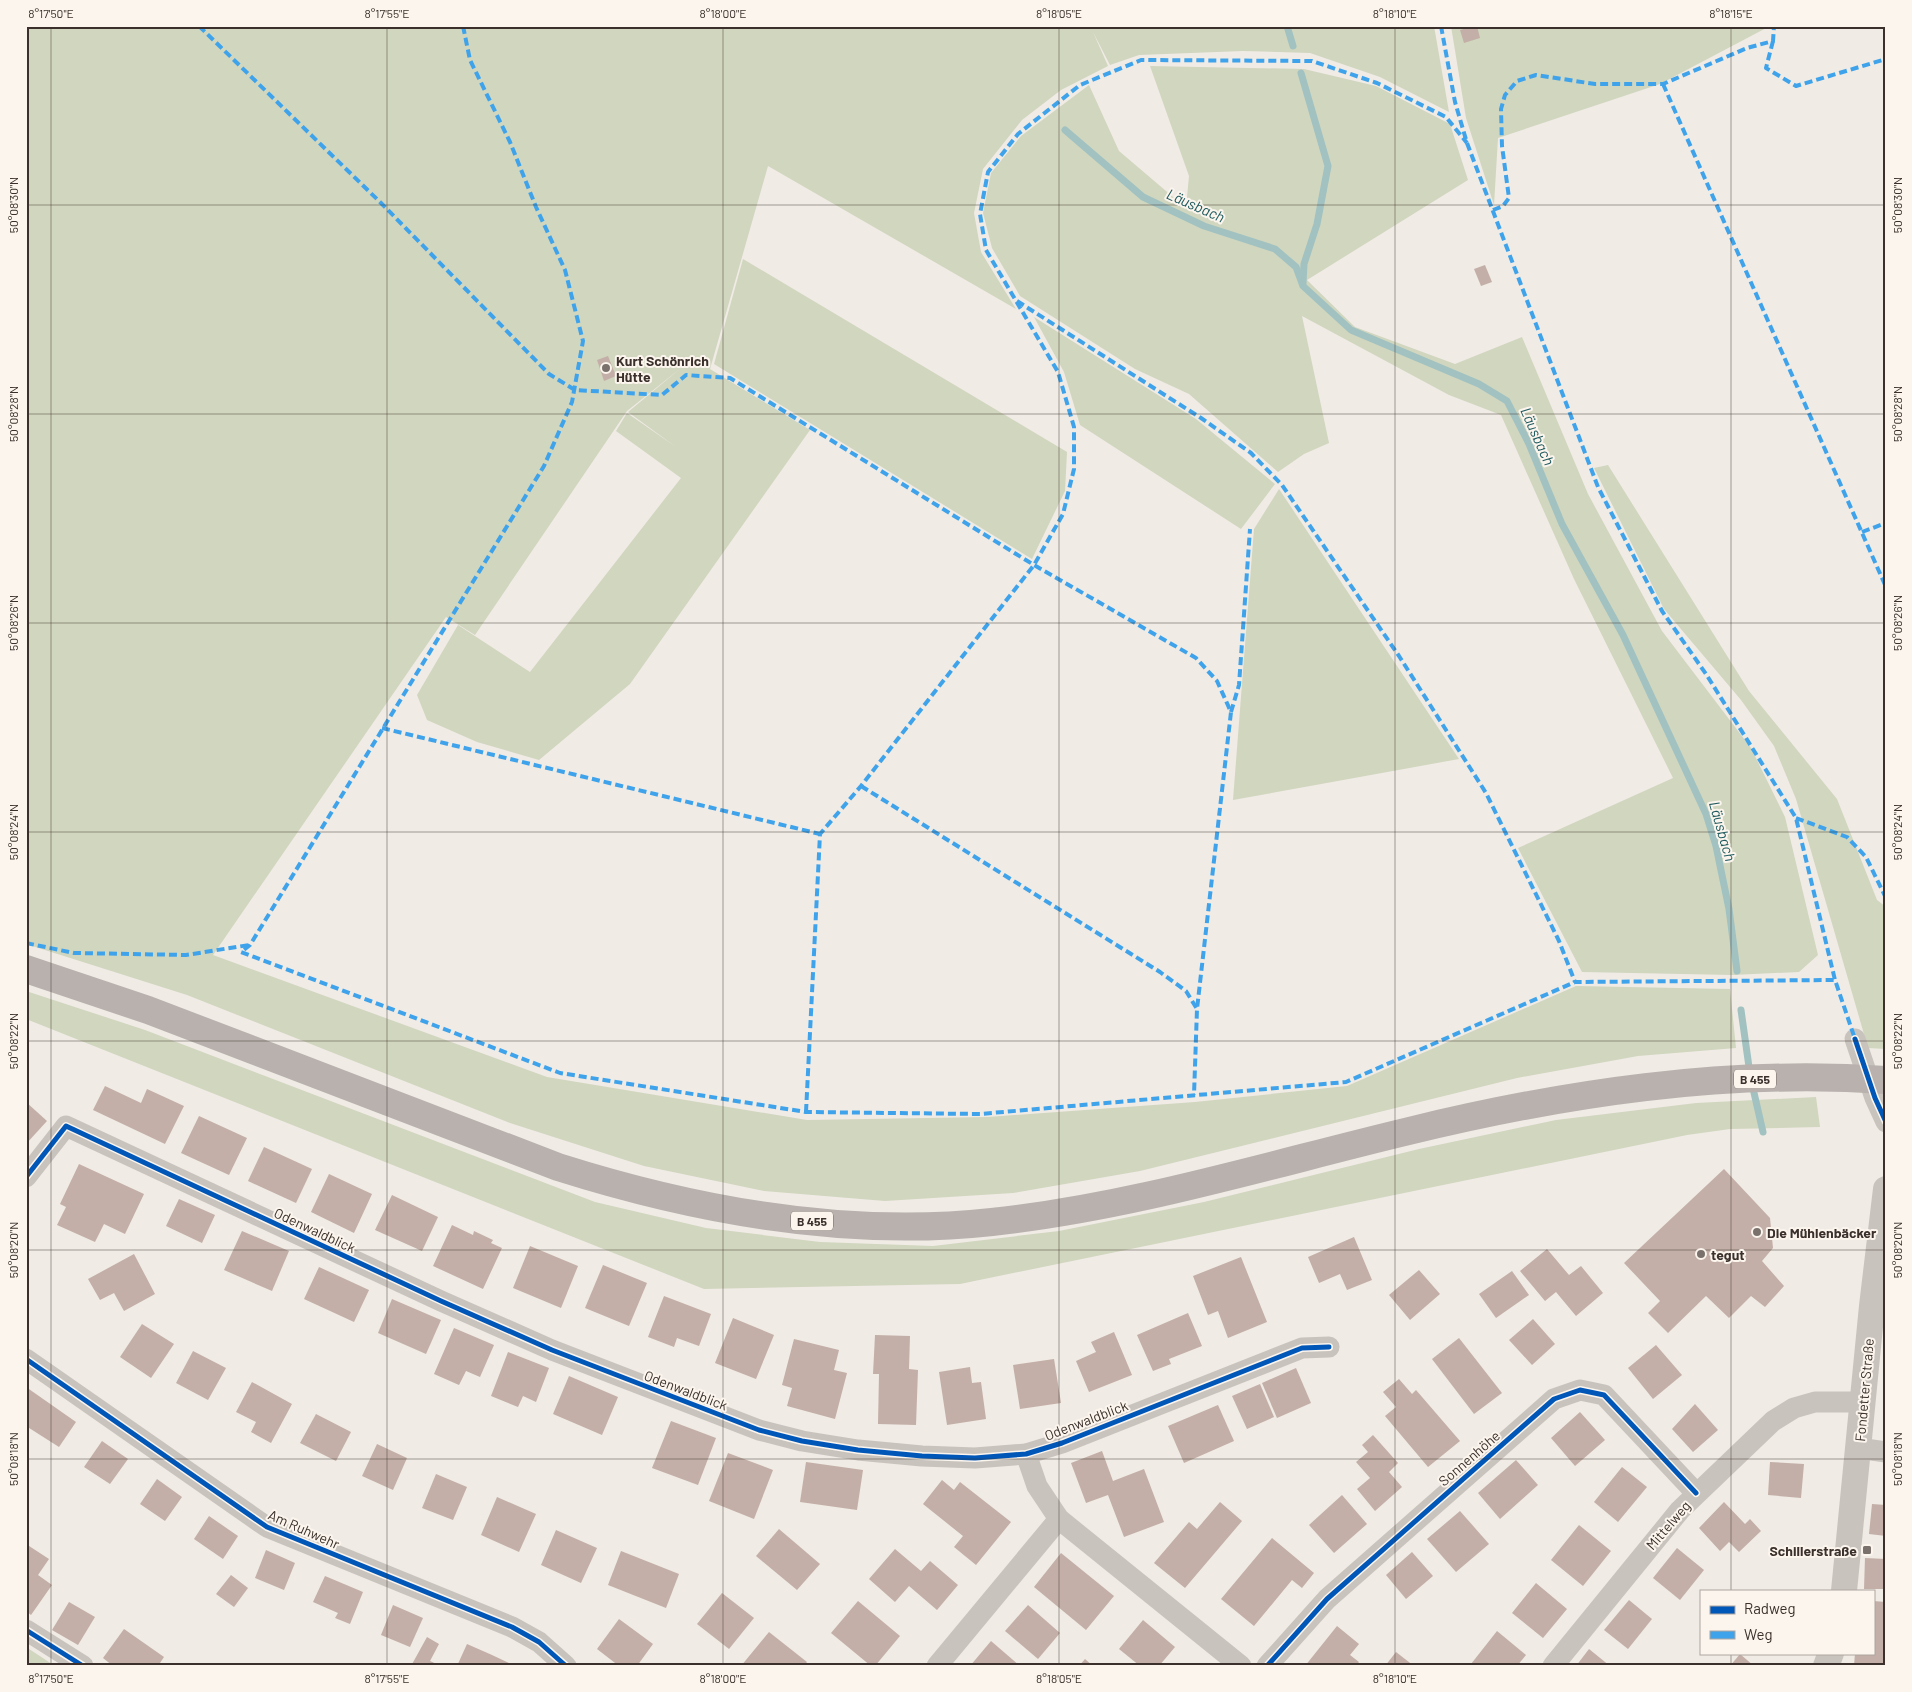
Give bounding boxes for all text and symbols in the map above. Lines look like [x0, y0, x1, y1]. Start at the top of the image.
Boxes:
text: 8°17'50"E [28, 6, 74, 20]
text: 8°17'55"E [364, 6, 410, 20]
text: 8°18'00"E [700, 6, 746, 20]
text: 8°18'05"E [1036, 6, 1082, 20]
text: 8°18'10"E [1373, 6, 1417, 20]
text: 8°18'15"E [1709, 6, 1753, 20]
text: 50°08'30"N [6, 177, 20, 233]
text: 50°08'30"N [1890, 177, 1904, 233]
water label: Läusbach [1164, 184, 1228, 226]
place label: Kurt Schönrich Hütte [616, 352, 709, 385]
marker: Kurt Schönrich Hütte [600, 362, 612, 374]
text: 50°08'28"N [6, 386, 20, 442]
text: 50°08'28"N [1890, 386, 1904, 442]
water label: Läusbach [1517, 404, 1559, 468]
text: 50°08'26"N [6, 595, 20, 651]
text: 50°08'26"N [1890, 595, 1904, 651]
water label: Läusbach [1706, 799, 1740, 863]
text: 50°08'24"N [6, 804, 20, 860]
text: 50°08'24"N [1890, 804, 1904, 860]
text: 50°08'22"N [6, 1013, 20, 1069]
text: 50°08'22"N [1890, 1013, 1904, 1069]
road number: B 455 [1734, 1070, 1776, 1088]
street label: Odenwaldblick [272, 1204, 358, 1256]
road number: B 455 [791, 1212, 833, 1230]
text: 50°08'20"N [6, 1222, 20, 1278]
text: 50°08'20"N [1890, 1222, 1904, 1278]
place label: Die Mühlenbäcker [1767, 1224, 1877, 1241]
marker: Die Mühlenbäcker [1751, 1226, 1763, 1238]
place label: tegut [1711, 1246, 1745, 1263]
marker: tegut [1695, 1248, 1707, 1260]
street label: Fondetter Straße [1851, 1338, 1877, 1442]
street label: Odenwaldblick [642, 1366, 730, 1414]
street label: Odenwaldblick [1042, 1396, 1130, 1444]
street label: Sonnenhöhe [1435, 1427, 1503, 1489]
text: 50°08'18"N [6, 1432, 20, 1486]
text: 50°08'18"N [1890, 1432, 1904, 1486]
street label: Mittelweg [1642, 1497, 1694, 1553]
street label: Am Ruhwehr [266, 1506, 342, 1552]
place label: Schillerstraße [1770, 1542, 1857, 1559]
marker: Schillerstraße [1861, 1544, 1873, 1556]
legend [1700, 1590, 1874, 1654]
text: Radweg [1744, 1599, 1796, 1617]
text: Weg [1744, 1625, 1772, 1643]
text: 8°17'50"E [28, 1671, 74, 1685]
text: 8°17'55"E [364, 1671, 410, 1685]
text: 8°18'00"E [700, 1671, 746, 1685]
text: 8°18'05"E [1036, 1671, 1082, 1685]
text: 8°18'10"E [1373, 1671, 1417, 1685]

